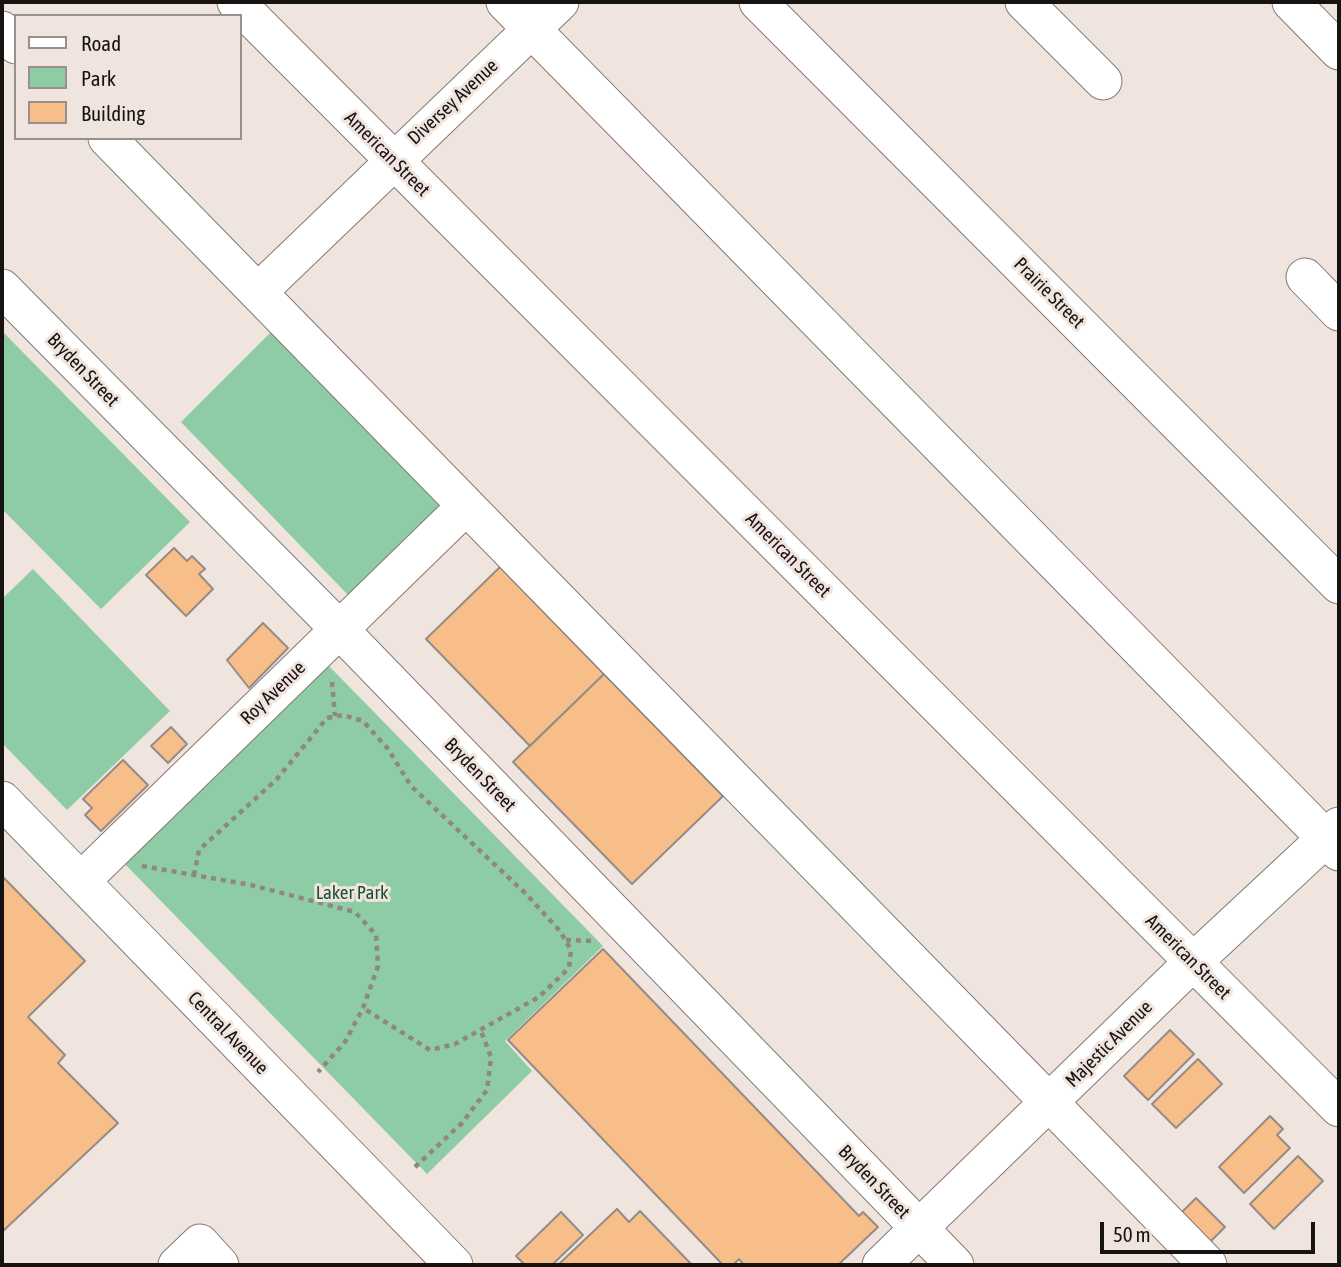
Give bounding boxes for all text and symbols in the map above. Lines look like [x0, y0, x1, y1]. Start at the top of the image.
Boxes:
legend [14, 14, 242, 140]
text: Road [81, 31, 121, 55]
street label: Diversey Avenue [403, 54, 503, 150]
text: Park [81, 66, 116, 90]
text: Building [81, 101, 145, 125]
street label: American Street [340, 107, 434, 201]
street label: Prairie Street [1009, 253, 1089, 333]
street label: Bryden Street [42, 328, 124, 412]
street label: American Street [741, 508, 835, 602]
street label: Roy Avenue [236, 657, 310, 729]
street label: Bryden Street [439, 733, 521, 817]
park label: Laker Park [316, 882, 388, 904]
street label: American Street [1141, 910, 1235, 1004]
street label: Central Avenue [183, 987, 273, 1079]
street label: Majestic Avenue [1061, 996, 1157, 1092]
street label: Bryden Street [833, 1140, 915, 1224]
scale bar [1103, 1208, 1318, 1252]
text: 50 m [1113, 1222, 1151, 1246]

